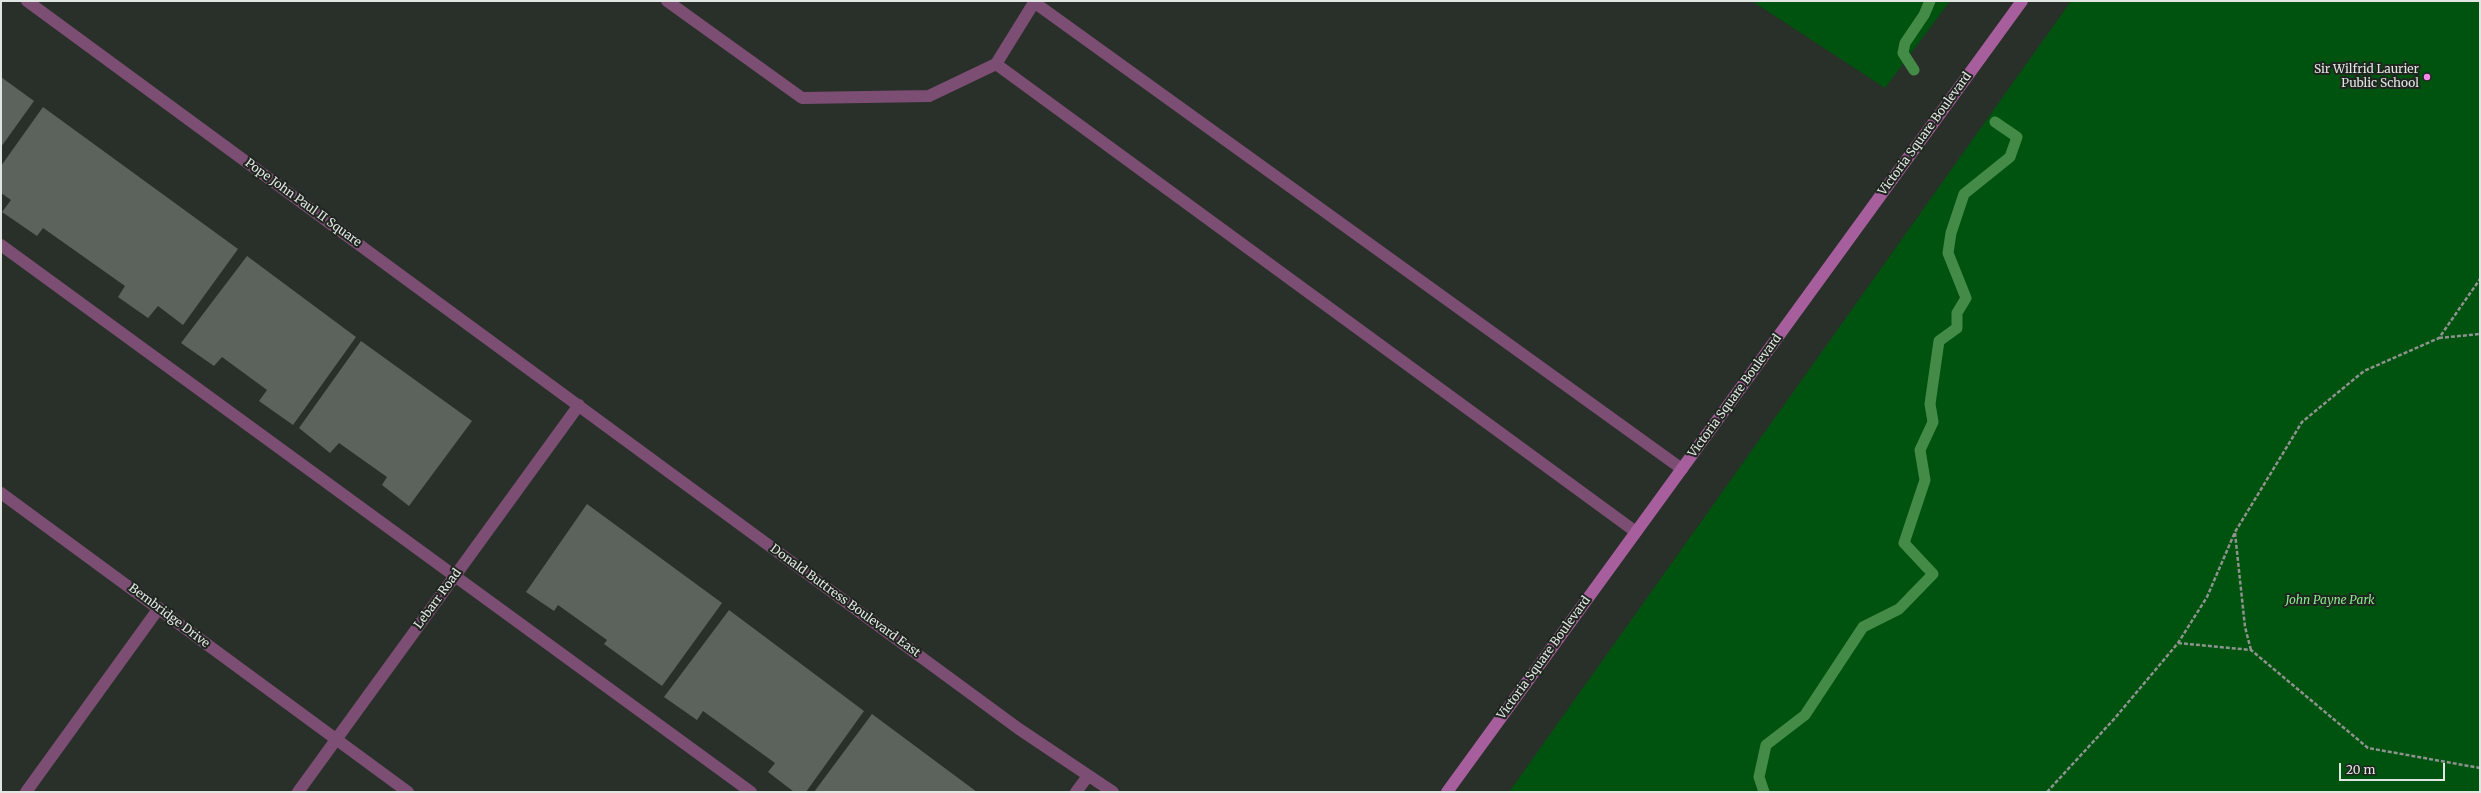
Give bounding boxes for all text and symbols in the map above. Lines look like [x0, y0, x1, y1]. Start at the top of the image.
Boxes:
place label: Sir Wilfrid Laurier Public School [2314, 63, 2419, 91]
street label: Victoria Square Boulevard [1875, 70, 1975, 198]
marker: Sir Wilfrid Laurier Public School [2422, 72, 2432, 82]
street label: Pope John Paul II Square [242, 156, 364, 250]
street label: Victoria Square Boulevard [1685, 332, 1785, 460]
street label: Donald Buttress Boulevard East [767, 542, 923, 660]
street label: Lebarr Road [411, 566, 465, 632]
street label: Bembridge Drive [126, 581, 212, 651]
street label: Victoria Square Boulevard [1494, 594, 1594, 722]
park label: John Payne Park [2285, 594, 2375, 608]
scale bar [2341, 755, 2447, 781]
text: 20 m [2346, 762, 2375, 777]

